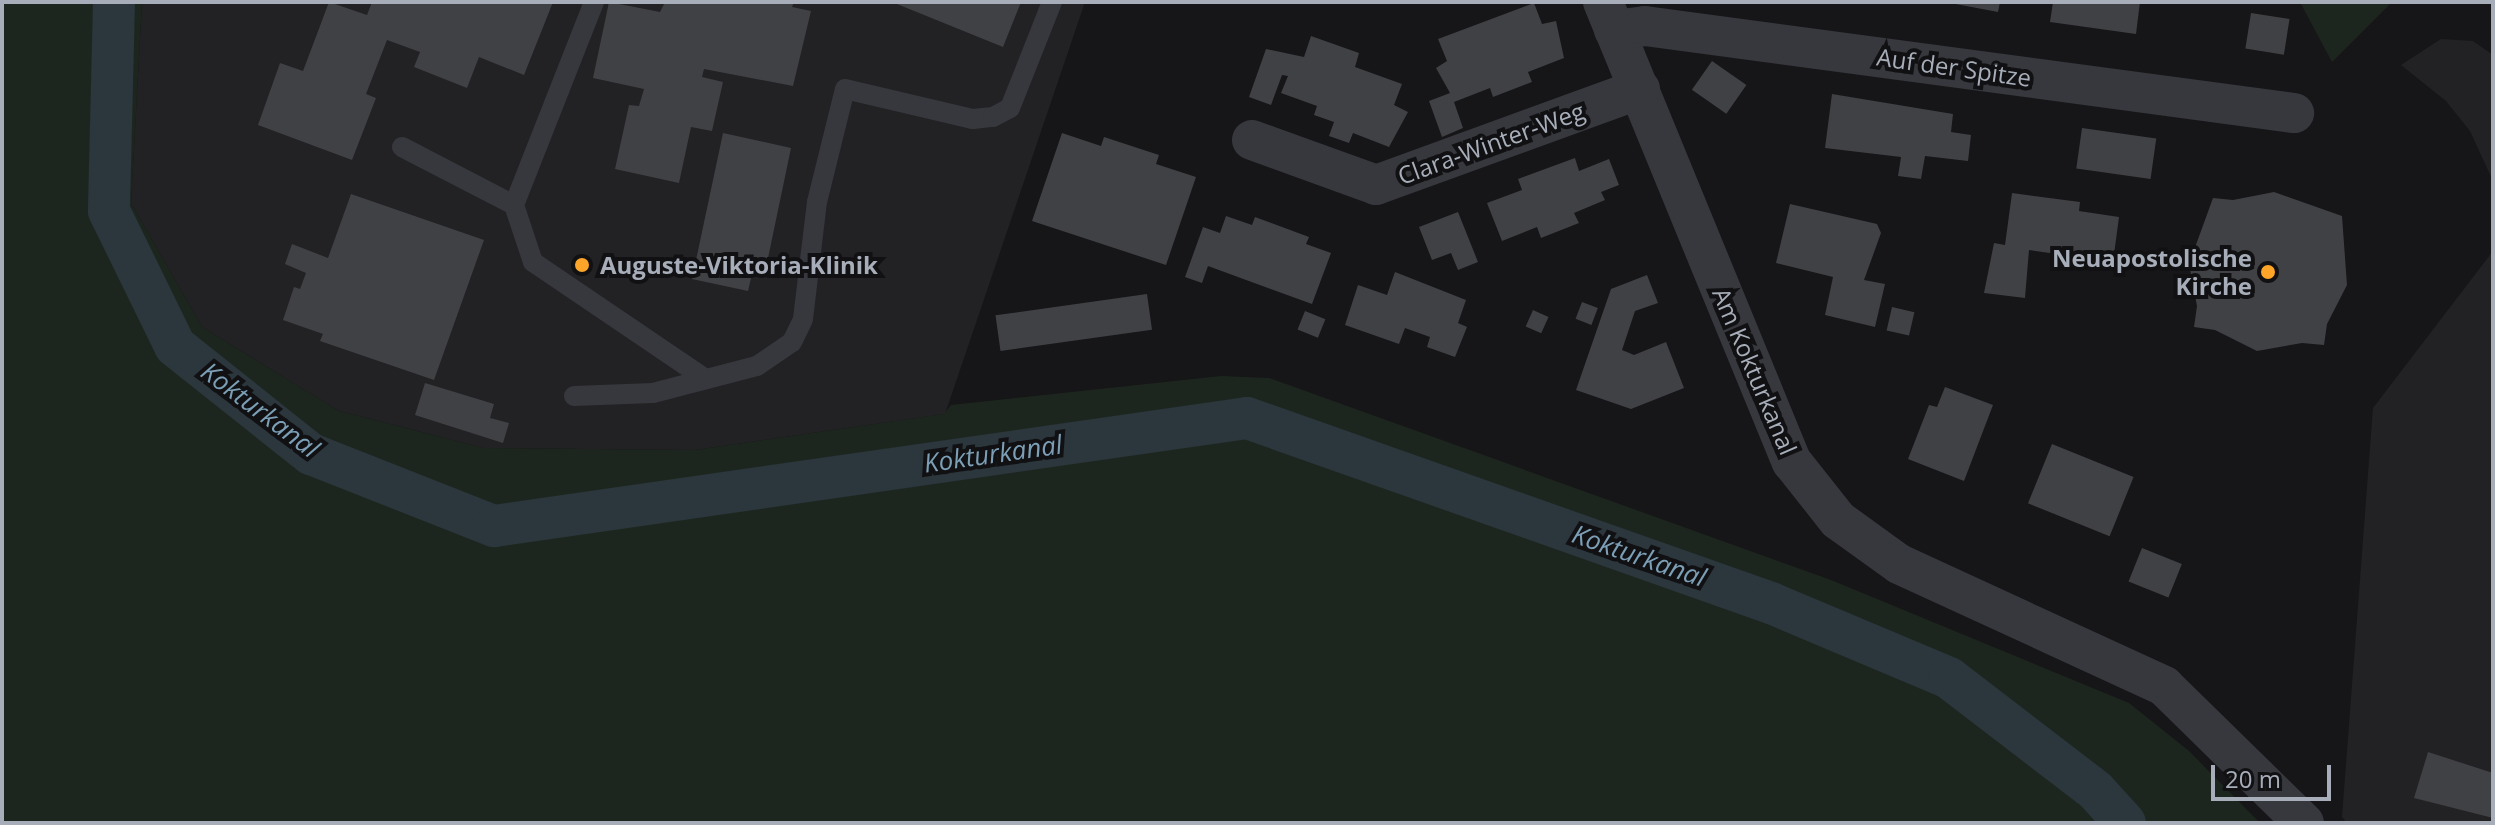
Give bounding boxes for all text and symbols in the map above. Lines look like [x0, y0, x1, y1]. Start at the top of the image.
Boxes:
street label: Auf der Spitze [1875, 42, 2033, 92]
street label: Clara-Winter-Weg [1394, 96, 1588, 190]
place label: Neuapostolische Kirche [2052, 244, 2252, 300]
place label: Auguste-Viktoria-Klinik [600, 251, 878, 279]
marker: Auguste-Viktoria-Klinik [571, 254, 593, 276]
marker: Neuapostolische Kirche [2259, 263, 2277, 281]
street label: Am Kokturkanal [1707, 283, 1803, 459]
water label: Kokturkanal [195, 356, 325, 464]
water label: Kokturkanal [922, 429, 1064, 479]
water label: Kokturkanal [1568, 519, 1710, 593]
scale bar [2215, 749, 2335, 799]
text: 20 m [2225, 762, 2281, 795]

